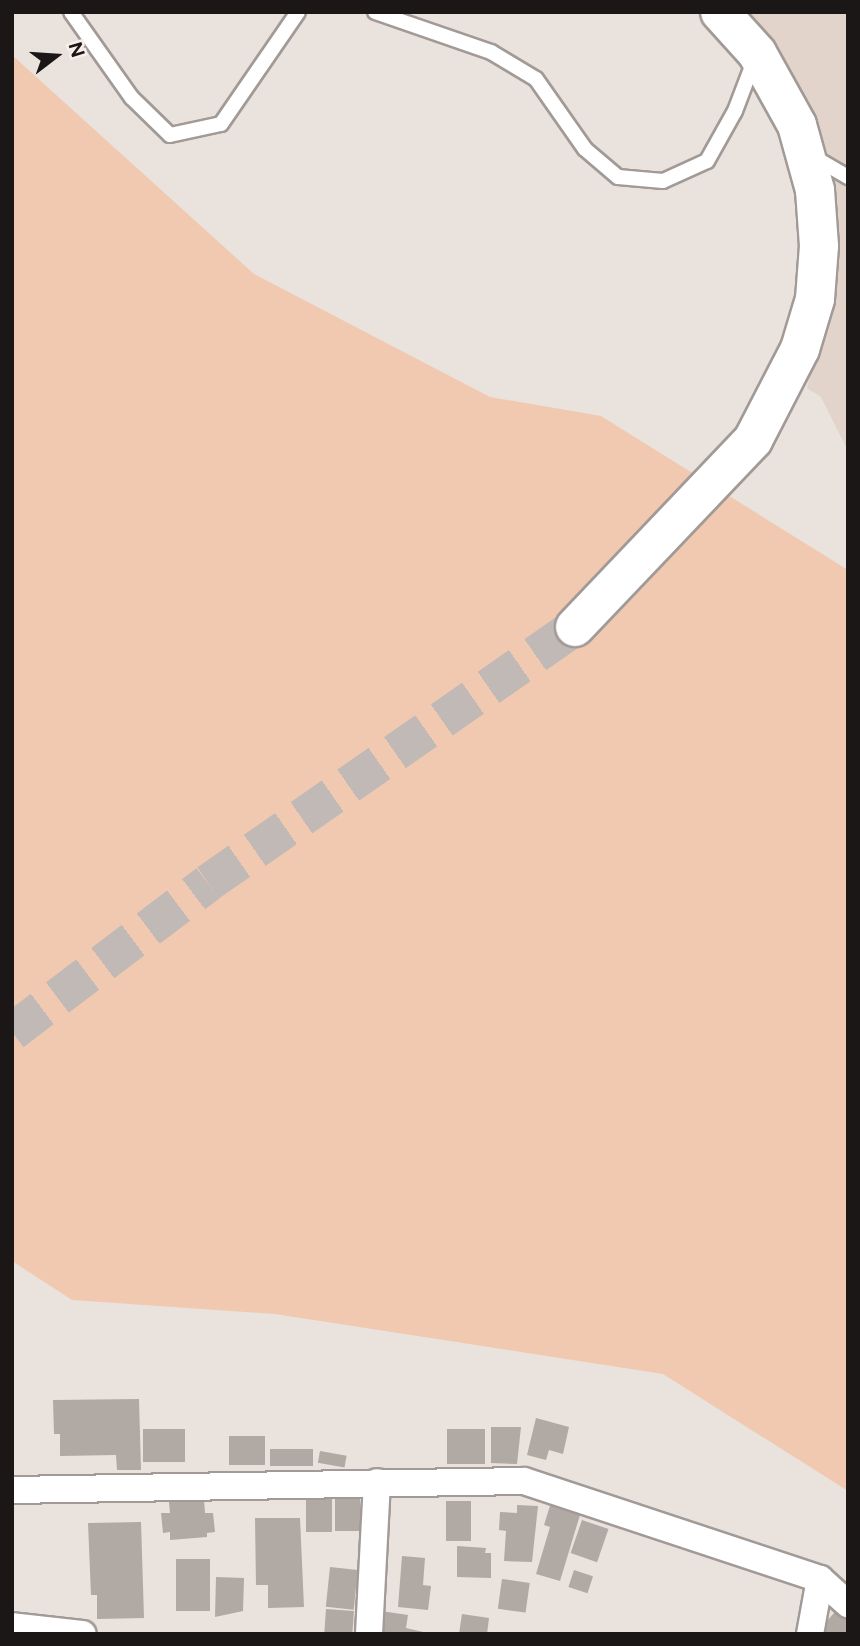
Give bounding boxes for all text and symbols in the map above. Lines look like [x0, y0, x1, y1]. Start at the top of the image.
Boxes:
north arrow [21, 21, 91, 91]
text: N [63, 39, 90, 60]

